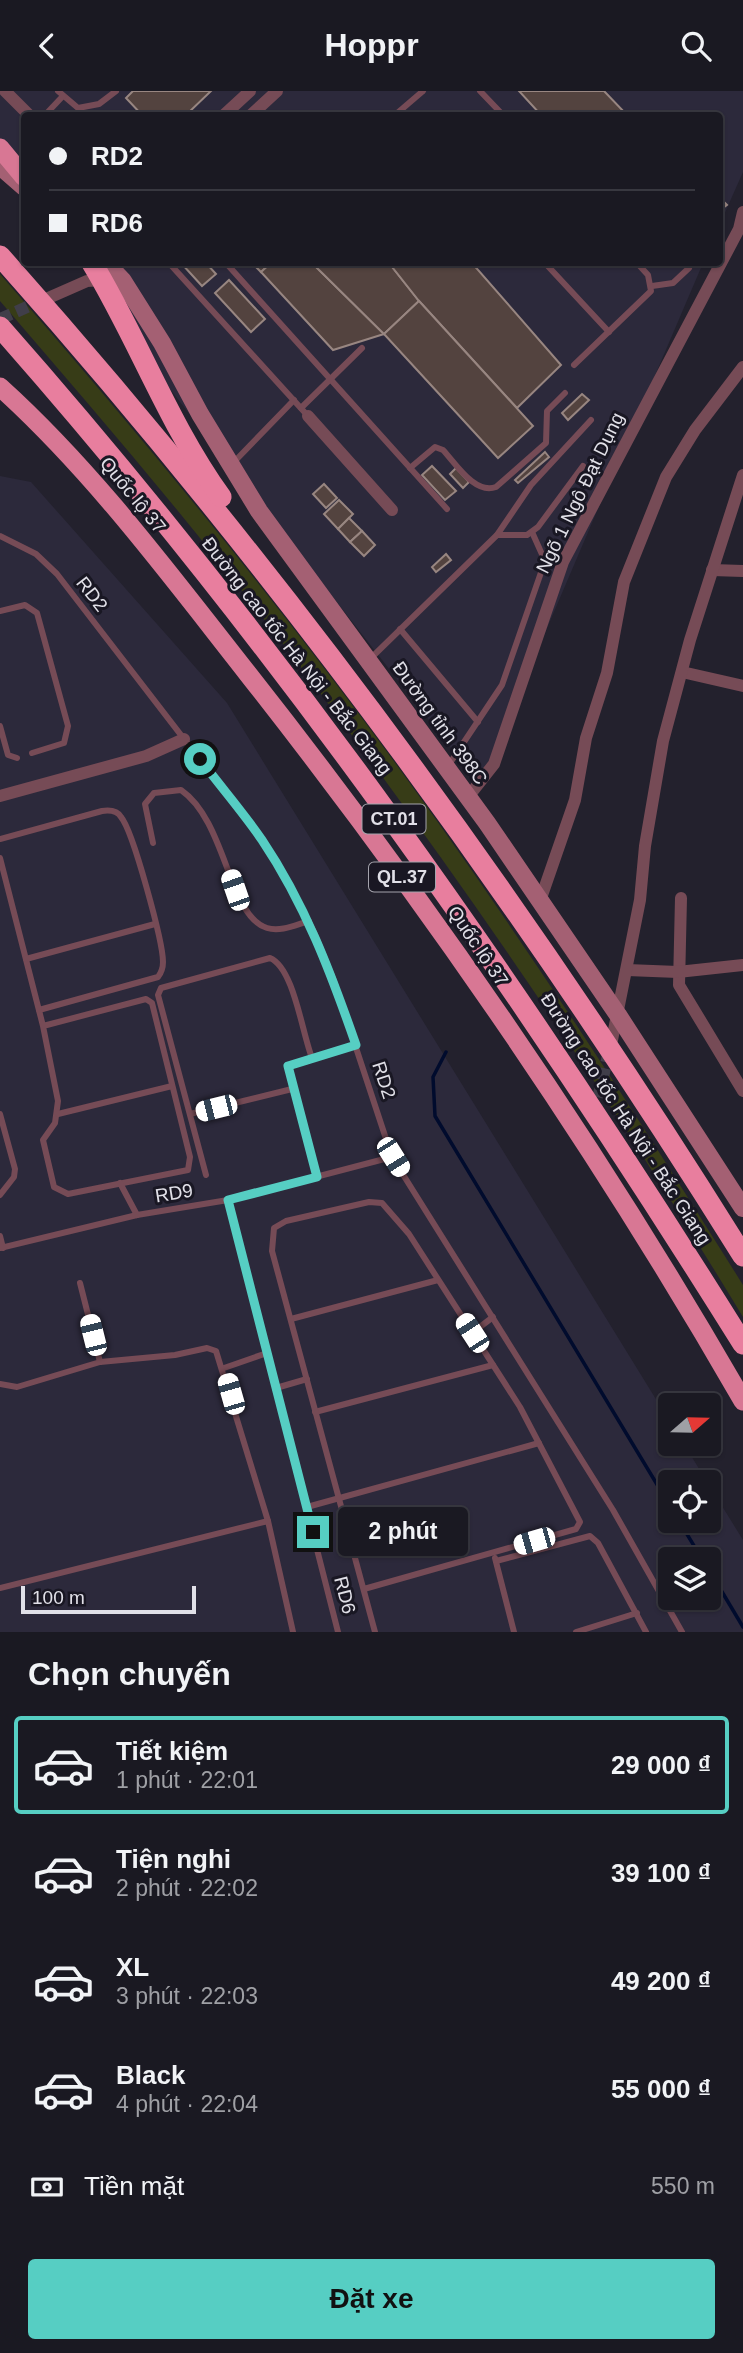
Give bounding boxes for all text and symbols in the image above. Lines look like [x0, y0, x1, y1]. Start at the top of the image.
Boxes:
icon: back [28, 27, 66, 65]
text: Hoppr [324, 27, 419, 63]
icon: search [677, 27, 715, 65]
text: RD2 [91, 141, 143, 171]
text: RD6 [91, 208, 143, 238]
street label: Ngõ 1 Ngô Đạt Dụng [532, 409, 628, 577]
street label: Quốc lộ 37 [96, 453, 170, 537]
street label: Đường cao tốc Hà Nội - Bắc Giang [198, 533, 396, 779]
street label: RD2 [72, 573, 112, 615]
street label: Đường tỉnh 398C [388, 658, 492, 788]
route start [184, 743, 216, 775]
road number: CT.01 [362, 805, 426, 833]
road number: QL.37 [369, 863, 435, 891]
car [219, 867, 252, 913]
street label: Quốc lộ 37 [444, 902, 512, 990]
street label: Đường cao tốc Hà Nội - Bắc Giang [537, 989, 715, 1249]
street label: RD2 [368, 1059, 400, 1101]
car [194, 1093, 239, 1123]
car [373, 1134, 414, 1180]
street label: RD9 [154, 1180, 194, 1206]
car [452, 1310, 493, 1356]
car [78, 1312, 109, 1358]
car [216, 1371, 247, 1417]
north arrow [658, 1393, 721, 1456]
map controls [658, 1393, 721, 1610]
button: locate [658, 1470, 721, 1533]
callout: 2 phút [338, 1507, 467, 1557]
route end [297, 1516, 329, 1548]
text: 2 phút [369, 1518, 438, 1544]
car [511, 1525, 558, 1557]
button: layers [658, 1547, 721, 1610]
street label: RD6 [330, 1574, 360, 1616]
scale bar [21, 1583, 196, 1615]
text: 100 m [32, 1587, 85, 1608]
text: Chọn chuyến [28, 1656, 231, 1692]
icon: car [32, 1734, 95, 1797]
text: Tiết kiệm [116, 1736, 228, 1766]
text: 29 000 ₫ [611, 1750, 711, 1780]
text: 1 phút · 22:01 [116, 1767, 258, 1793]
icon: car [32, 1842, 95, 1905]
text: Tiện nghi [116, 1844, 231, 1874]
text: 39 100 ₫ [611, 1858, 711, 1888]
text: 2 phút · 22:02 [116, 1875, 258, 1901]
icon: car [32, 1950, 95, 2013]
text: XL [116, 1952, 149, 1982]
text: 49 200 ₫ [611, 1966, 711, 1996]
text: 3 phút · 22:03 [116, 1983, 258, 2009]
icon: car [32, 2058, 95, 2121]
text: Black [116, 2060, 185, 2090]
text: 55 000 ₫ [611, 2074, 711, 2104]
text: 4 phút · 22:04 [116, 2091, 258, 2117]
icon: cash [28, 2168, 66, 2206]
text: Tiền mặt [84, 2171, 184, 2201]
text: 550 m [651, 2173, 715, 2199]
button: Đặt xe [28, 2259, 715, 2339]

